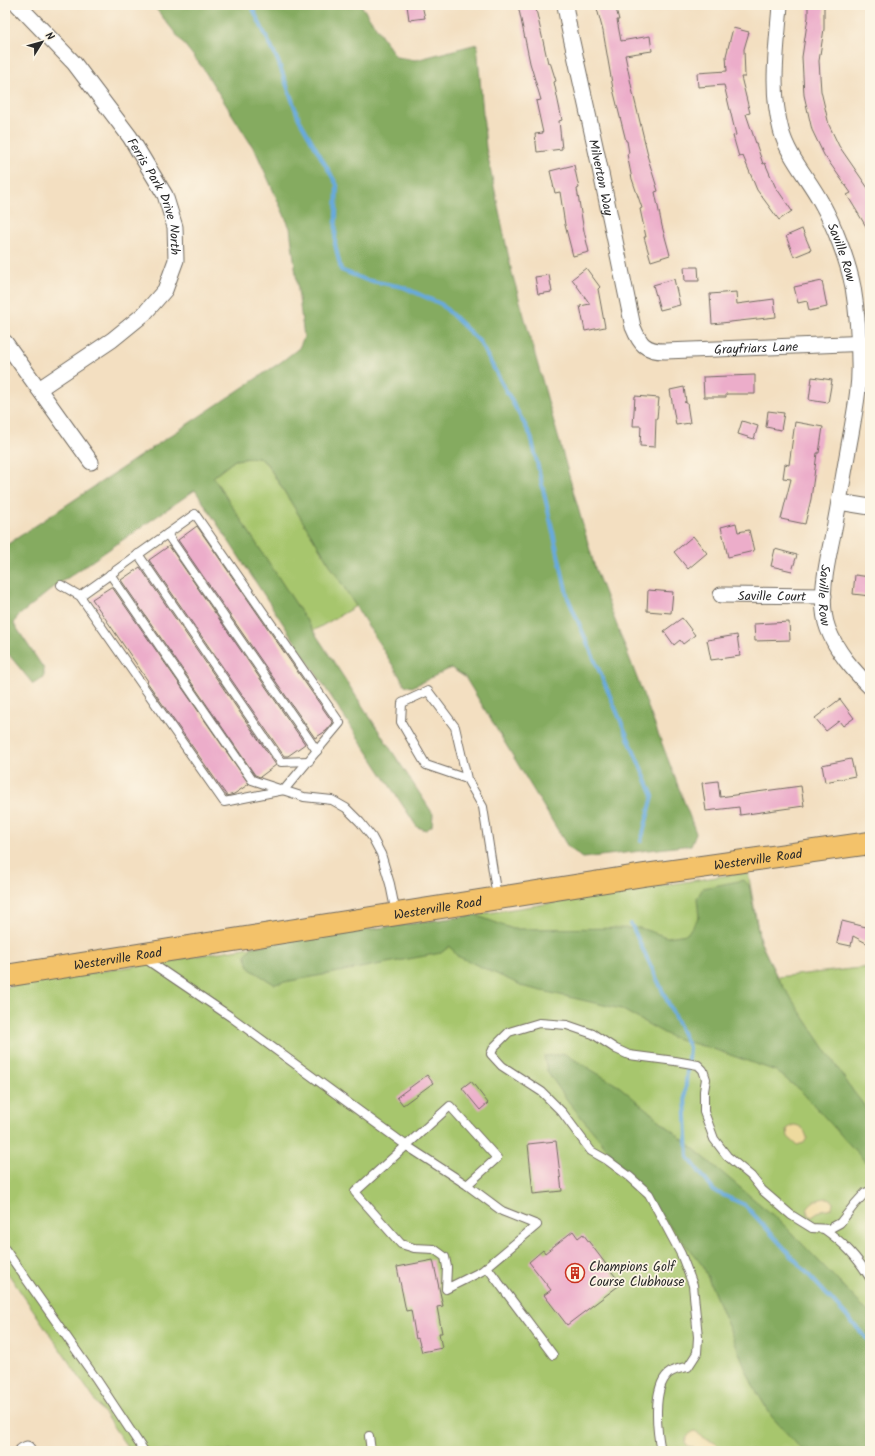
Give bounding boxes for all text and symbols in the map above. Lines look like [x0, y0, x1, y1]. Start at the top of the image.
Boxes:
north arrow [22, 22, 62, 62]
text: N [40, 28, 58, 45]
street label: Ferris Park Drive North [121, 134, 185, 255]
street label: Milverton Way [582, 137, 619, 218]
street label: Saville Row [821, 220, 861, 284]
street label: Grayfriars Lane [714, 337, 799, 361]
street label: Saville Row [811, 563, 836, 629]
street label: Saville Court [738, 586, 807, 608]
street label: Westerville Road [713, 844, 804, 877]
street label: Westerville Road [392, 892, 484, 926]
street label: Westerville Road [72, 942, 164, 977]
place label: Champions Golf Course Clubhouse [589, 1257, 685, 1293]
building icon: Champions Golf Course Clubhouse [564, 1262, 586, 1284]

